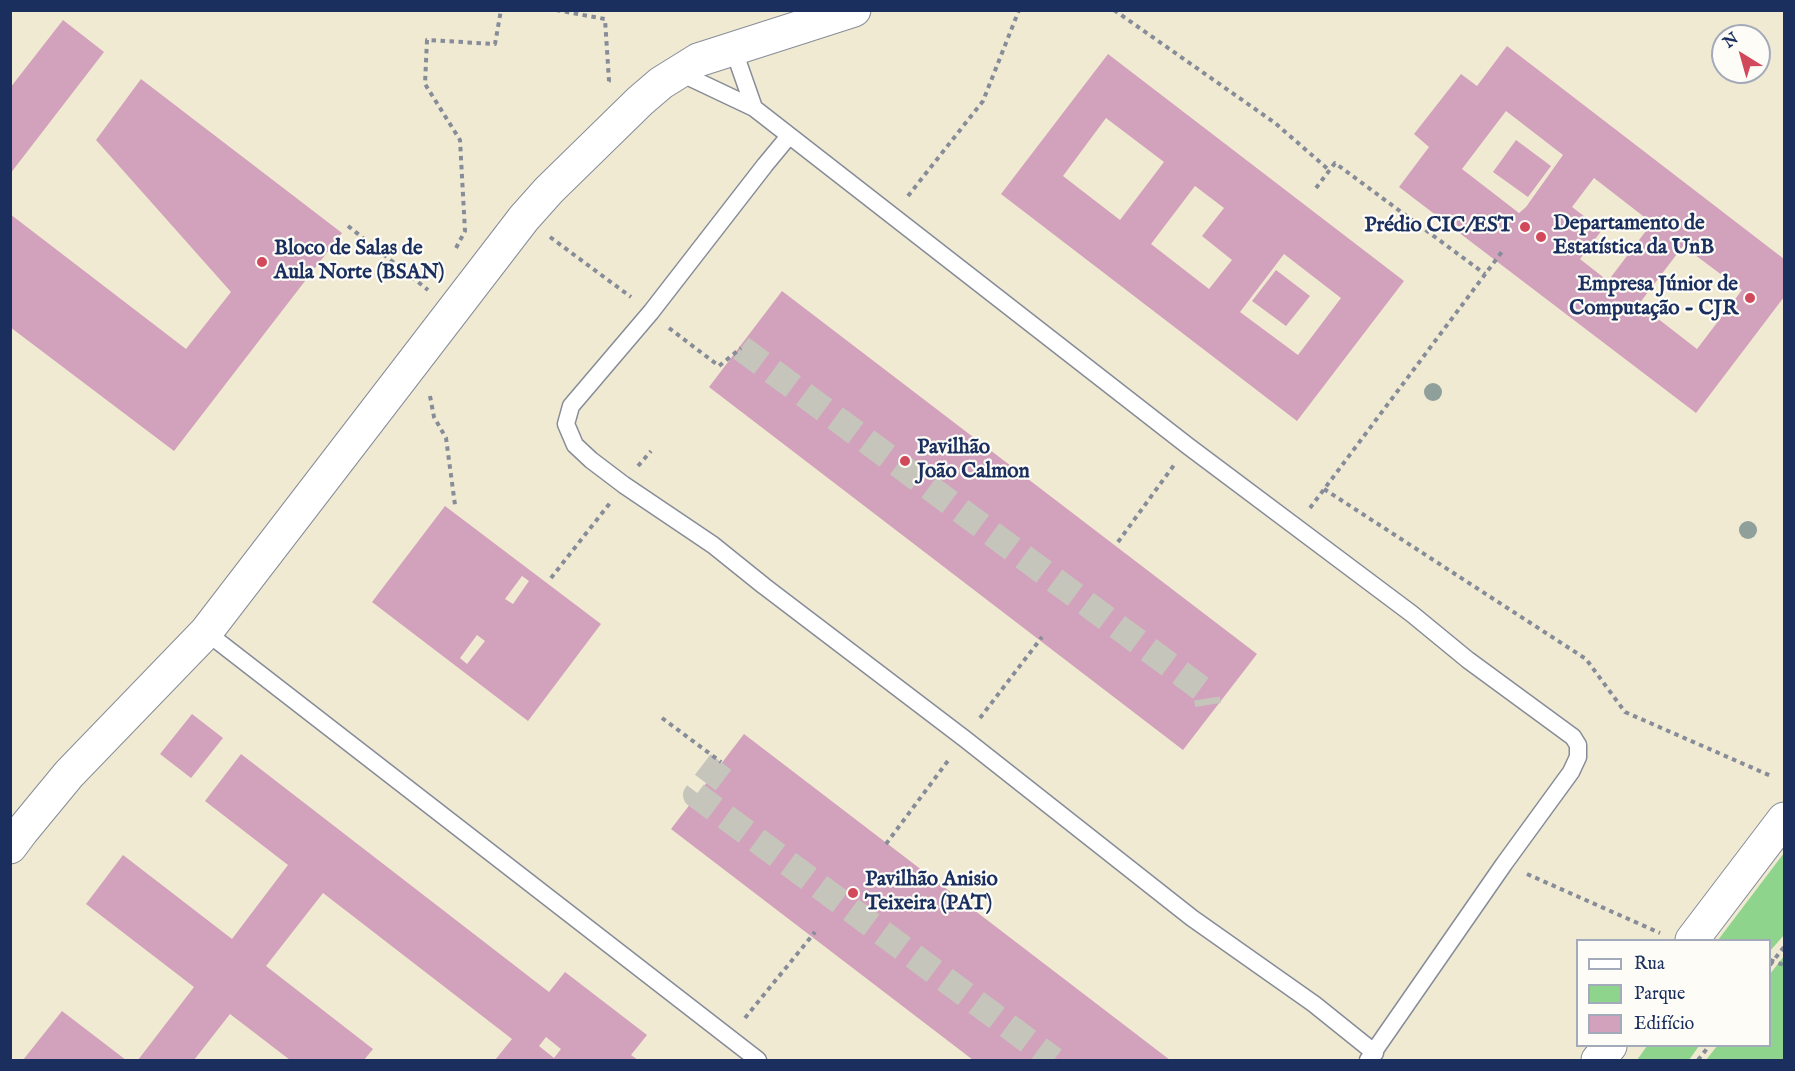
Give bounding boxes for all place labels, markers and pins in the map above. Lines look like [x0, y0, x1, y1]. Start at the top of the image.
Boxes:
place label: Departamento de Estatística da UnB [1553, 212, 1714, 262]
place label: Prédio CIC/EST [1364, 214, 1513, 240]
marker: Prédio CIC/EST [1518, 220, 1532, 234]
marker: Departamento de Estatística da UnB [1534, 230, 1548, 244]
place label: Bloco de Salas de Aula Norte (BSAN) [274, 237, 444, 287]
marker: Bloco de Salas de Aula Norte (BSAN) [255, 255, 269, 269]
place label: Empresa Júnior de Computação - CJR [1569, 273, 1738, 323]
marker: Empresa Júnior de Computação - CJR [1743, 291, 1757, 305]
place label: Pavilhão João Calmon [917, 436, 1030, 486]
marker: Pavilhão João Calmon [898, 454, 912, 468]
place label: Pavilhão Anisio Teixeira (PAT) [865, 868, 998, 918]
marker: Pavilhão Anisio Teixeira (PAT) [846, 886, 860, 900]

